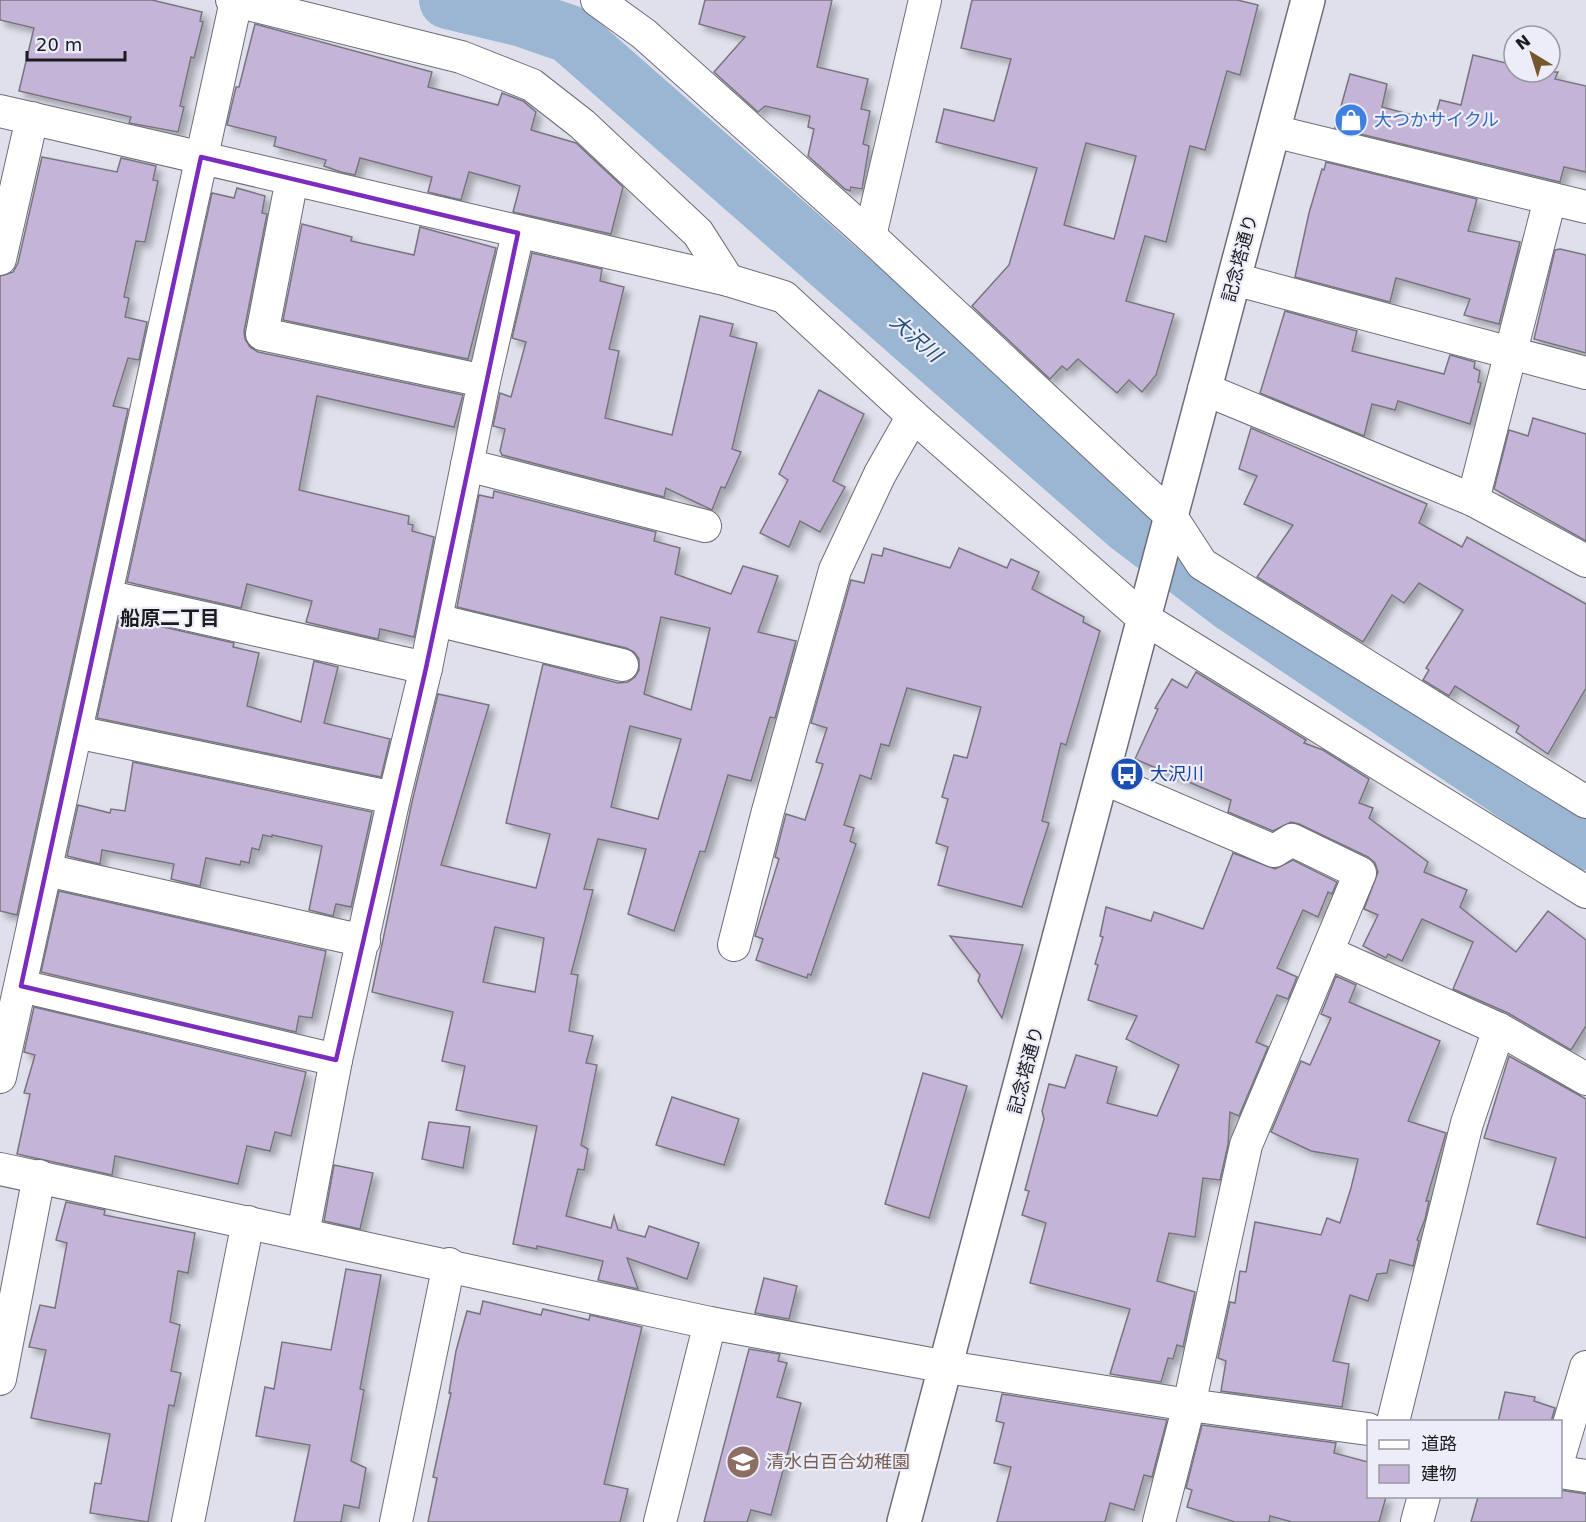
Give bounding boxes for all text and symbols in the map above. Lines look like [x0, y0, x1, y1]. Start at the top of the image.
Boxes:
scale bar [27, 24, 124, 62]
north arrow [1502, 24, 1562, 84]
text: N [1512, 31, 1534, 54]
text: 20 m [36, 34, 82, 55]
shop icon: 大つかサイクル [1333, 102, 1369, 138]
place label: 大つかサイクル [1374, 109, 1499, 130]
street label: 記念塔通り [1218, 212, 1261, 304]
water label: 大沢川 [885, 309, 948, 368]
district label: 船原二丁目 [120, 606, 220, 630]
bus stop icon: 大沢川 [1109, 756, 1145, 792]
place label: 大沢川 [1150, 763, 1204, 784]
street label: 記念塔通り [1004, 1024, 1047, 1116]
legend [1367, 1420, 1562, 1498]
text: 道路 [1421, 1433, 1457, 1454]
school or university icon: 清水白百合幼稚園 [725, 1444, 761, 1480]
place label: 清水白百合幼稚園 [766, 1451, 910, 1472]
text: 建物 [1421, 1463, 1457, 1484]

